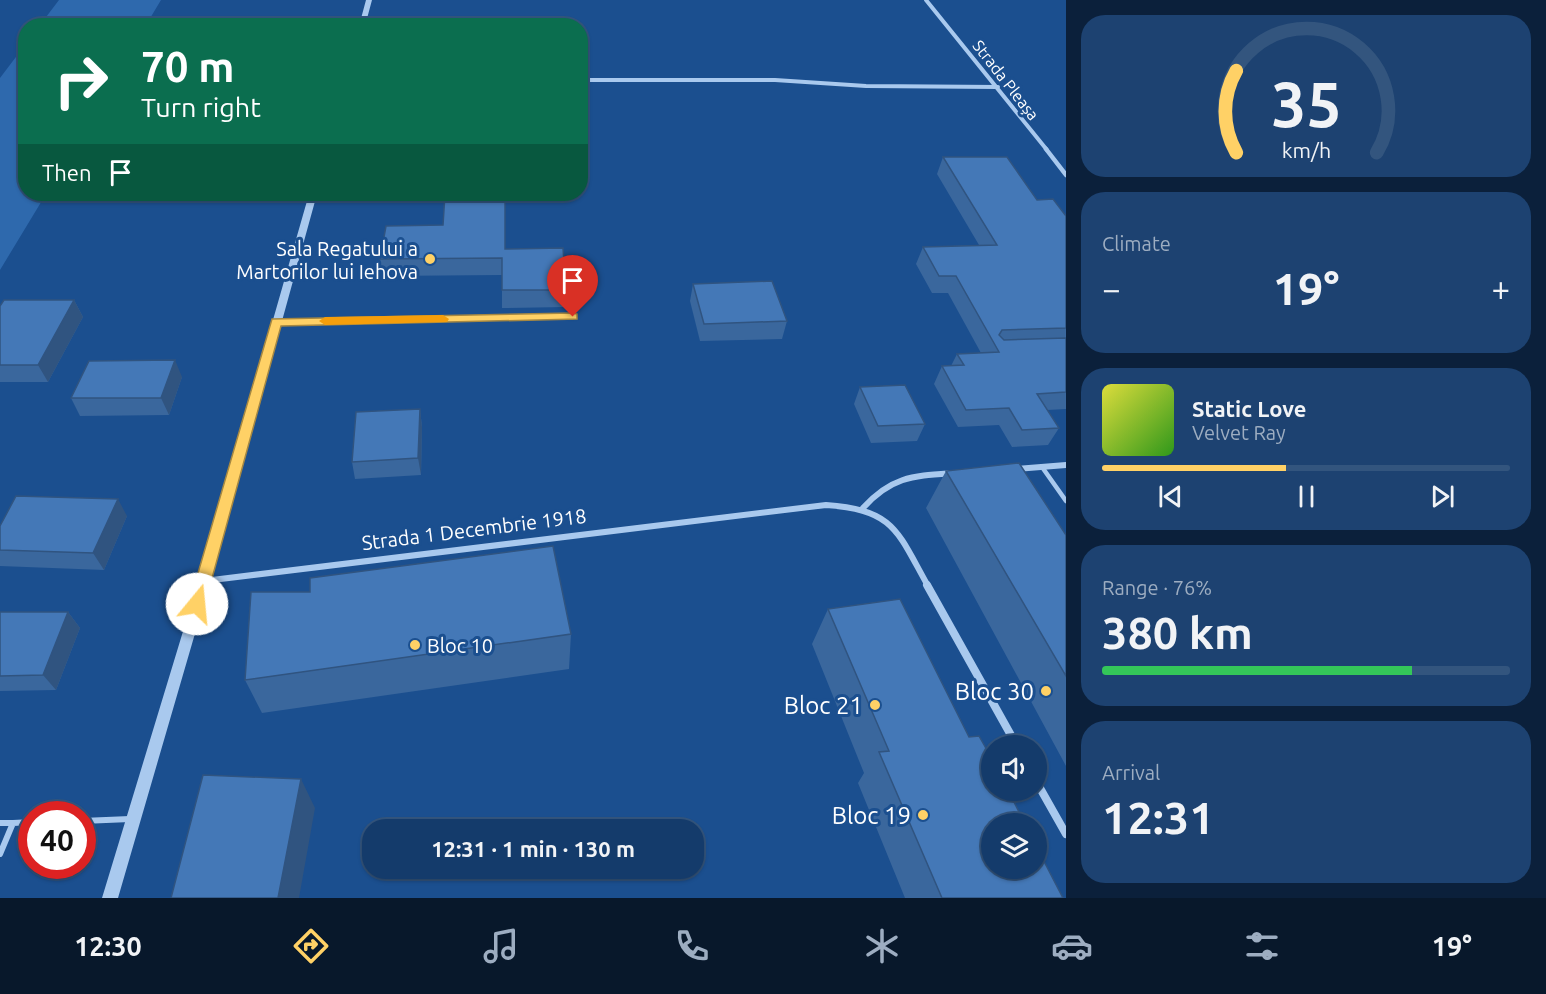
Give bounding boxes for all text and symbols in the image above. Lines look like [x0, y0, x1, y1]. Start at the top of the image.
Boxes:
street label: Strada Pleașa [969, 37, 1043, 123]
icon: right [42, 42, 120, 120]
text: 70 m [141, 43, 235, 90]
text: 35 [1271, 69, 1341, 139]
text: Turn right [141, 92, 261, 122]
text: km/h [1281, 138, 1331, 162]
icon: arrive [104, 156, 137, 189]
text: Then [42, 160, 92, 185]
text: Climate [1102, 232, 1171, 255]
place label: Sala Regatului a Martorilor lui Iehova [236, 237, 418, 283]
marker: Sala Regatului a Martorilor lui Iehova [423, 252, 437, 266]
pin [547, 255, 598, 317]
text: 19° [1273, 263, 1339, 314]
icon: arrive [556, 264, 589, 297]
text: − [1102, 270, 1121, 307]
text: + [1491, 270, 1510, 307]
text: Static Love [1192, 396, 1307, 421]
text: Velvet Ray [1192, 421, 1286, 444]
icon: previous [1154, 480, 1187, 513]
icon: pause [1290, 480, 1323, 513]
icon: next [1426, 480, 1459, 513]
street label: Strada 1 Decembrie 1918 [360, 504, 588, 554]
position arrow [165, 572, 229, 636]
text: Range · 76% [1102, 576, 1212, 599]
text: 380 km [1102, 607, 1253, 658]
place label: Bloc 10 [427, 634, 493, 657]
marker: Bloc 10 [408, 638, 422, 652]
place label: Bloc 30 [955, 678, 1034, 705]
marker: Bloc 30 [1039, 684, 1053, 698]
place label: Bloc 21 [784, 692, 863, 719]
marker: Bloc 21 [868, 698, 882, 712]
map controls [981, 735, 1047, 879]
button: sound [981, 735, 1047, 801]
text: Arrival [1102, 761, 1160, 784]
text: 12:31 [1102, 792, 1215, 843]
speed limit sign: 40 [18, 801, 96, 879]
place label: Bloc 19 [832, 802, 911, 829]
marker: Bloc 19 [916, 808, 930, 822]
button: layers [981, 813, 1047, 879]
text: 12:31 · 1 min · 130 m [431, 836, 635, 861]
icon: directions [290, 925, 332, 967]
icon: music [480, 925, 522, 967]
icon: phone [671, 925, 713, 967]
icon: climate [861, 925, 903, 967]
icon: car [1051, 925, 1093, 967]
icon: filters [1241, 925, 1283, 967]
text: 12:30 [74, 931, 142, 961]
text: 19° [1432, 931, 1472, 961]

